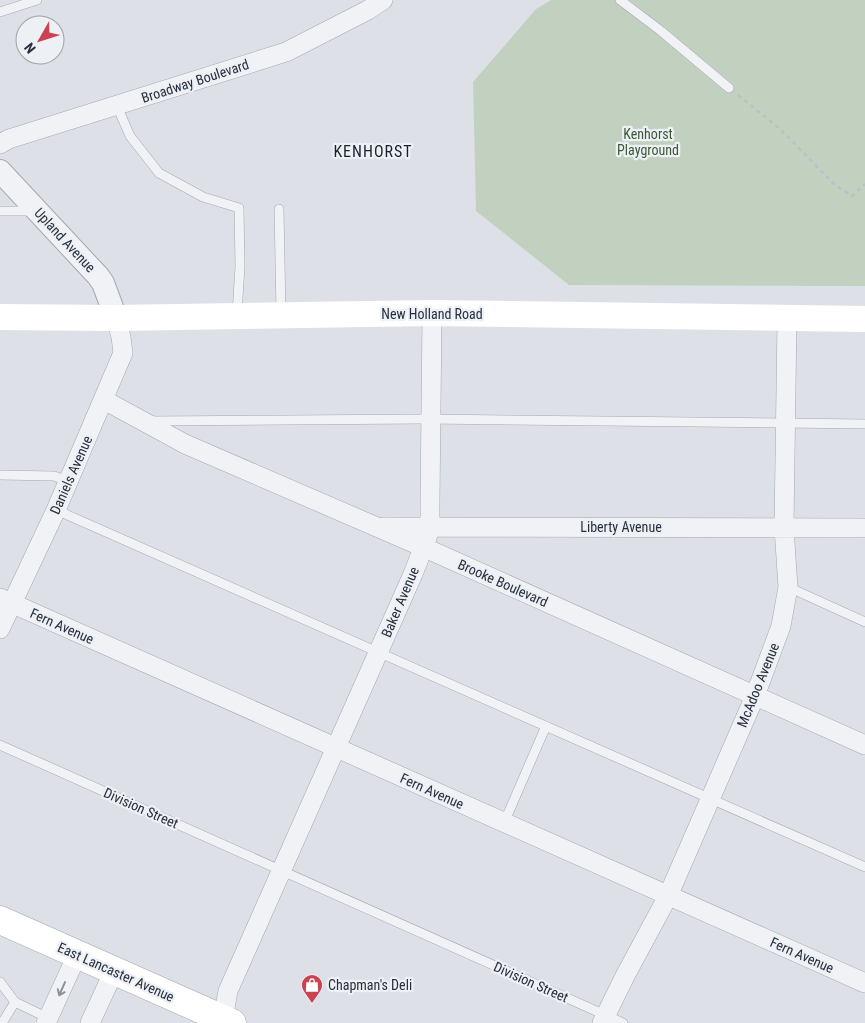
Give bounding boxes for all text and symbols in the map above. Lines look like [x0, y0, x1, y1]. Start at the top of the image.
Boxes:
north arrow [15, 15, 65, 65]
text: N [21, 40, 39, 57]
street label: Broadway Boulevard [139, 56, 251, 106]
park label: Kenhorst Playground [617, 126, 679, 158]
district label: KENHORST [333, 142, 413, 161]
street label: Upland Avenue [31, 205, 99, 276]
street label: New Holland Road [381, 306, 483, 322]
street label: Daniels Avenue [47, 433, 96, 517]
street label: Liberty Avenue [580, 519, 662, 535]
street label: Brooke Boulevard [456, 556, 550, 610]
street label: Baker Avenue [378, 564, 422, 640]
street label: Fern Avenue [28, 605, 97, 647]
street label: McAdoo Avenue [734, 640, 782, 730]
street label: Fern Avenue [398, 770, 467, 812]
street label: Division Street [101, 784, 181, 832]
street label: Fern Avenue [768, 934, 837, 976]
street label: East Lancaster Avenue [55, 939, 177, 1005]
street label: Division Street [491, 958, 571, 1006]
shop icon: Chapman's Deli [300, 973, 324, 1004]
place label: Chapman's Deli [328, 977, 412, 993]
one-way arrow [56, 981, 66, 996]

